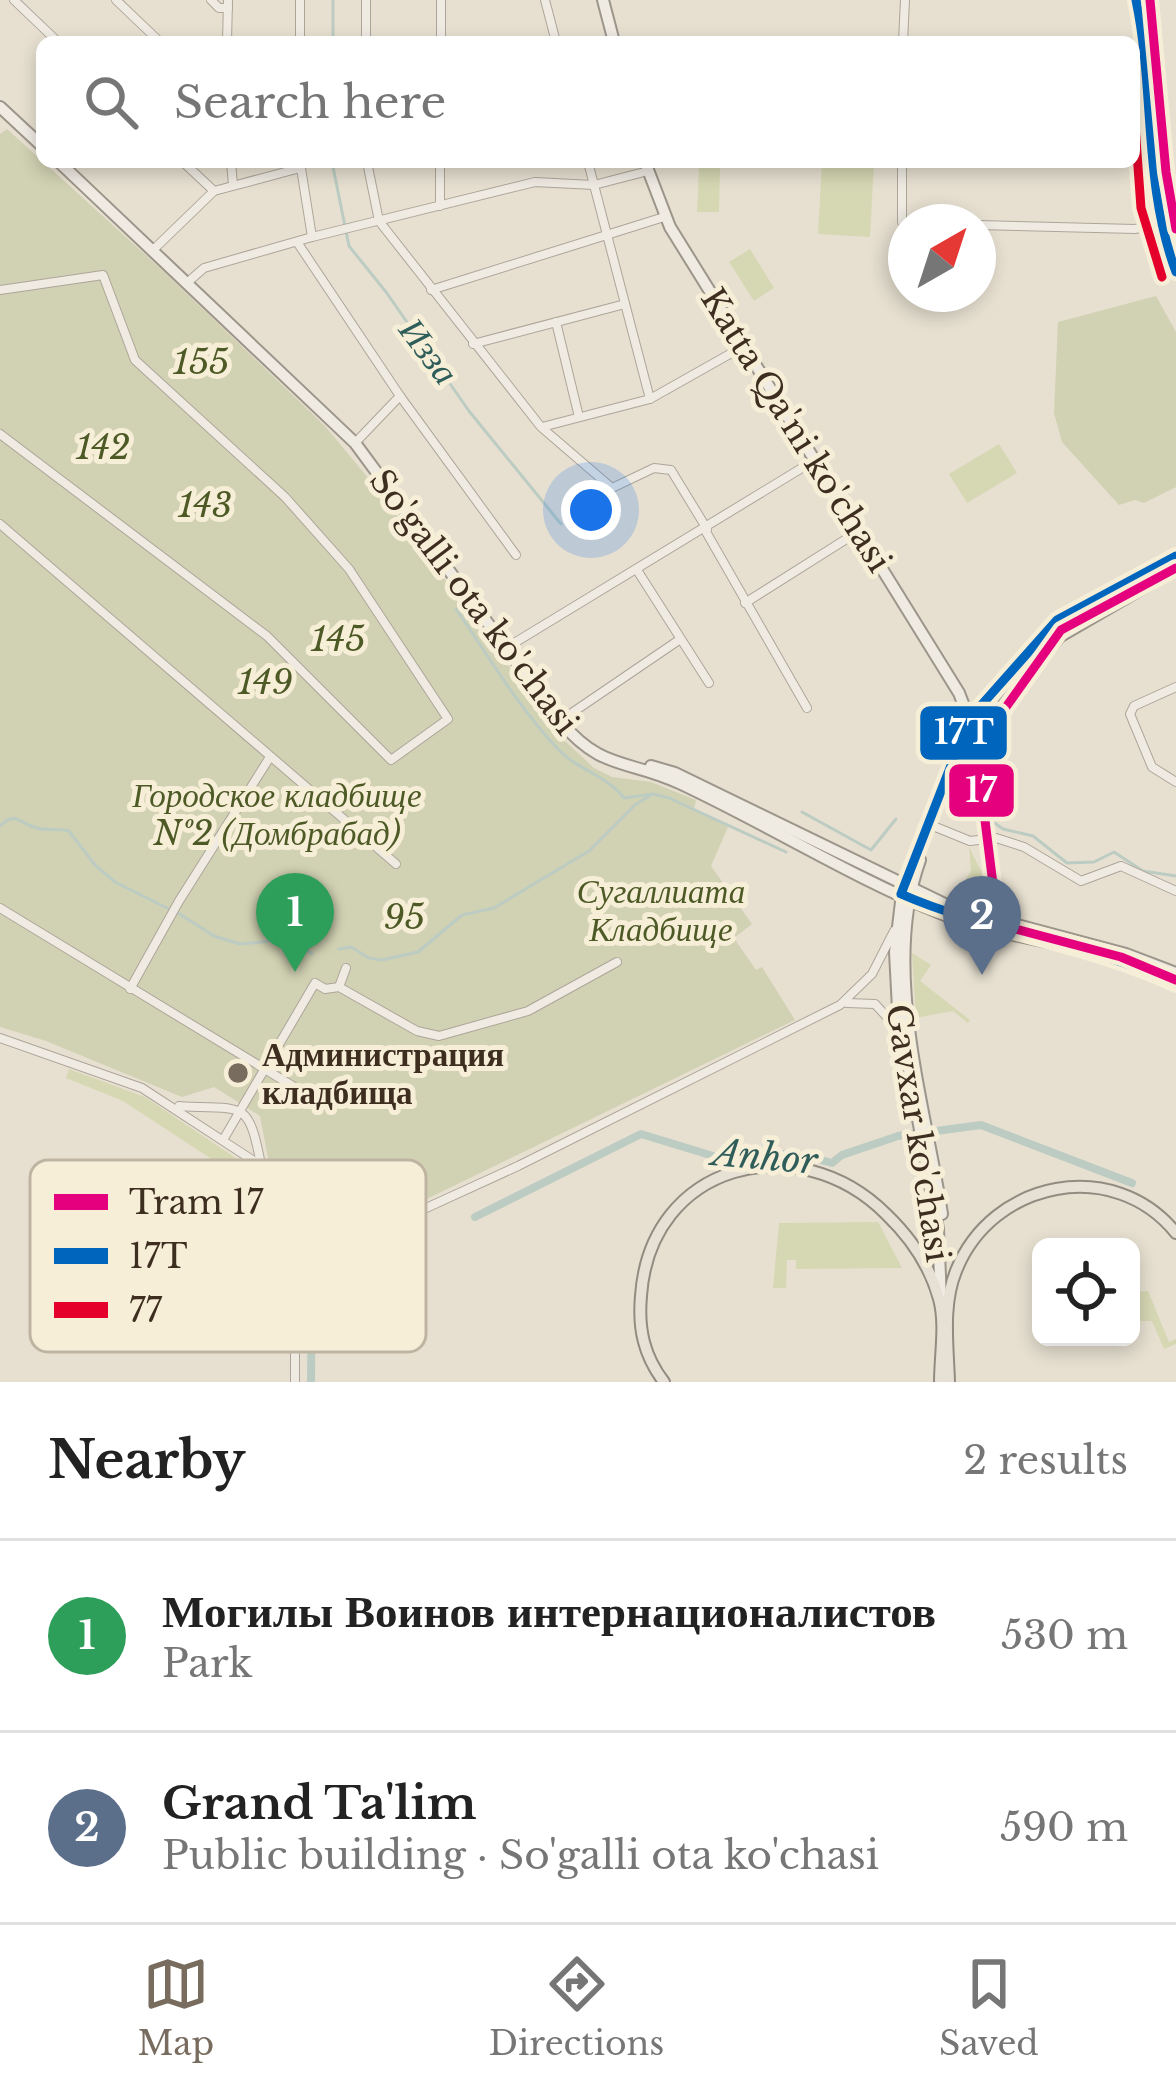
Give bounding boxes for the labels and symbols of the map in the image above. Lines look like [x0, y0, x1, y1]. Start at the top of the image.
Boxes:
north arrow [888, 204, 996, 312]
street label: Katta Qa'ni ko'chasi [692, 281, 900, 579]
water label: Изза [389, 308, 469, 393]
park label: 155 [172, 342, 229, 383]
park label: 142 [75, 427, 130, 468]
street label: So'galli ota ko'chasi [361, 461, 587, 743]
your location [561, 480, 621, 540]
park label: 143 [177, 485, 232, 526]
park label: 145 [310, 619, 365, 660]
park label: 149 [236, 662, 293, 703]
line badge: 17T [918, 704, 1009, 762]
text: 17T [934, 712, 994, 753]
line badge: 17 [947, 762, 1016, 819]
text: 17 [965, 770, 998, 811]
park label: Городское кладбище №2 (Домбрабад) [131, 775, 422, 854]
park label: Сугаллиата Кладбище [577, 871, 745, 950]
pin: 1 [256, 873, 334, 972]
pin: 2 [943, 876, 1021, 975]
park label: 95 [383, 897, 425, 938]
street label: Gavxar ko'chasi [877, 1001, 959, 1265]
place label: Администрация кладбища [262, 1034, 504, 1113]
marker: Администрация кладбища [225, 1060, 251, 1086]
water label: Anhor [707, 1130, 820, 1184]
legend [30, 1160, 426, 1352]
text: Tram 17 [129, 1182, 264, 1223]
text: 17T [129, 1236, 188, 1277]
text: 77 [129, 1290, 163, 1331]

